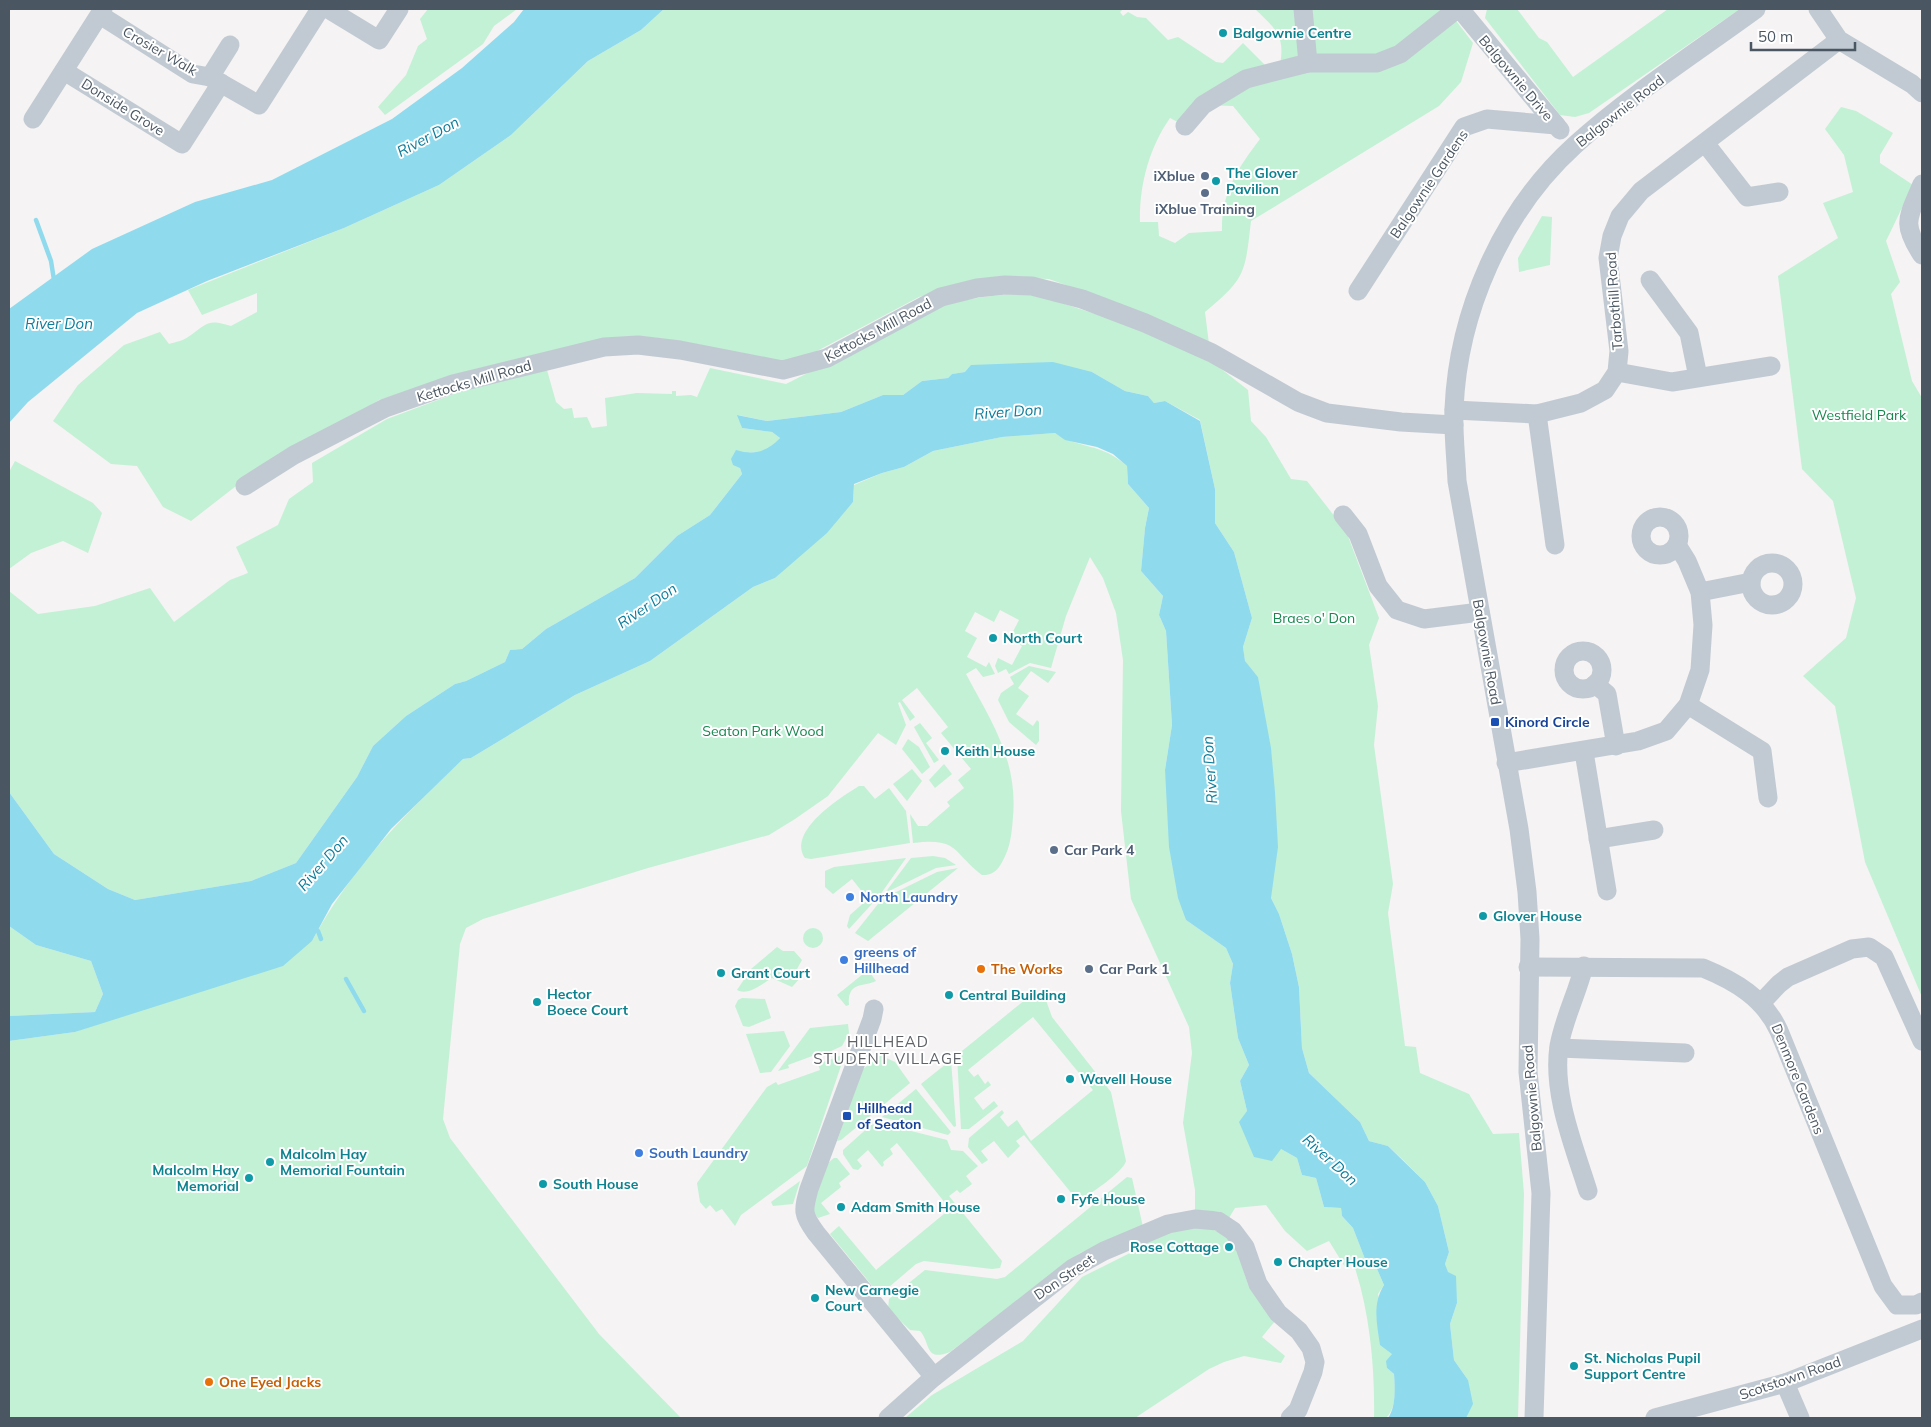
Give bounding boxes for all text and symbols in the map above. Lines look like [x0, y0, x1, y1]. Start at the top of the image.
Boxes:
scale bar [1751, 20, 1855, 52]
street label: Crosier Walk [120, 22, 201, 80]
place label: Balgownie Centre [1233, 24, 1352, 42]
marker: Balgownie Centre [1217, 27, 1229, 39]
text: 50 m [1758, 27, 1793, 46]
street label: Balgownie Drive [1475, 31, 1557, 125]
street label: Balgownie Road [1572, 71, 1668, 151]
street label: Donside Grove [78, 74, 168, 140]
water label: River Don [393, 112, 462, 161]
street label: Balgownie Gardens [1386, 126, 1472, 242]
place label: The Glover Pavilion [1226, 164, 1298, 198]
place label: iXblue [1154, 167, 1195, 185]
marker: iXblue [1199, 170, 1211, 182]
marker: The Glover Pavilion [1210, 175, 1222, 187]
marker: iXblue Training [1199, 187, 1211, 199]
place label: iXblue Training [1155, 200, 1255, 218]
street label: Tarbothill Road [1602, 251, 1626, 351]
street label: Kettocks Mill Road [821, 294, 935, 366]
water label: River Don [25, 314, 93, 333]
street label: Kettocks Mill Road [415, 356, 533, 406]
water label: River Don [973, 400, 1043, 423]
park label: Westfield Park [1812, 406, 1907, 424]
water label: River Don [613, 579, 680, 632]
street label: Balgownie Road [1469, 598, 1505, 706]
park label: Braes o' Don [1273, 609, 1355, 627]
place label: North Court [1003, 629, 1083, 647]
marker: North Court [987, 632, 999, 644]
place label: Kinord Circle [1505, 713, 1590, 731]
marker: Kinord Circle [1489, 716, 1501, 728]
park label: Seaton Park Wood [702, 722, 824, 740]
water label: River Don [1198, 735, 1221, 805]
place label: Keith House [955, 742, 1036, 760]
marker: Keith House [939, 745, 951, 757]
water label: River Don [293, 831, 352, 895]
place label: Car Park 4 [1064, 841, 1135, 859]
marker: Car Park 4 [1048, 844, 1060, 856]
place label: North Laundry [860, 888, 958, 906]
marker: North Laundry [844, 891, 856, 903]
place label: Glover House [1493, 907, 1582, 925]
marker: Glover House [1477, 910, 1489, 922]
place label: greens of Hillhead [854, 943, 917, 977]
marker: greens of Hillhead [838, 954, 850, 966]
place label: The Works [991, 960, 1063, 978]
place label: Car Park 1 [1099, 960, 1170, 978]
marker: The Works [975, 963, 987, 975]
marker: Car Park 1 [1083, 963, 1095, 975]
place label: Grant Court [731, 964, 811, 982]
marker: Grant Court [715, 967, 727, 979]
place label: Hector Boece Court [547, 985, 629, 1019]
place label: Central Building [959, 986, 1066, 1004]
marker: Central Building [943, 989, 955, 1001]
marker: Hector Boece Court [531, 996, 543, 1008]
street label: Denmore Gardens [1768, 1021, 1828, 1137]
district label: HILLHEAD STUDENT VILLAGE [813, 1032, 963, 1068]
street label: Balgownie Road [1518, 1044, 1546, 1152]
place label: Wavell House [1080, 1070, 1172, 1088]
marker: Wavell House [1064, 1073, 1076, 1085]
place label: Hillhead of Seaton [857, 1099, 922, 1133]
marker: Hillhead of Seaton [841, 1110, 853, 1122]
water label: River Don [1299, 1130, 1362, 1190]
place label: South Laundry [649, 1144, 748, 1162]
place label: Malcolm Hay Memorial Fountain [280, 1145, 405, 1179]
marker: South Laundry [633, 1147, 645, 1159]
marker: Malcolm Hay Memorial Fountain [264, 1156, 276, 1168]
place label: Malcolm Hay Memorial [152, 1161, 239, 1195]
marker: Malcolm Hay Memorial [243, 1172, 255, 1184]
place label: South House [553, 1175, 639, 1193]
marker: South House [537, 1178, 549, 1190]
place label: Fyfe House [1071, 1190, 1146, 1208]
marker: Fyfe House [1055, 1193, 1067, 1205]
place label: Adam Smith House [851, 1198, 981, 1216]
marker: Adam Smith House [835, 1201, 847, 1213]
place label: Rose Cottage [1130, 1238, 1219, 1256]
marker: Rose Cottage [1223, 1241, 1235, 1253]
street label: Don Street [1030, 1250, 1098, 1304]
place label: Chapter House [1288, 1253, 1388, 1271]
marker: Chapter House [1272, 1256, 1284, 1268]
place label: New Carnegie Court [825, 1281, 919, 1315]
marker: New Carnegie Court [809, 1292, 821, 1304]
place label: St. Nicholas Pupil Support Centre [1584, 1349, 1701, 1383]
street label: Scotstown Road [1737, 1352, 1843, 1404]
marker: St. Nicholas Pupil Support Centre [1568, 1360, 1580, 1372]
place label: One Eyed Jacks [219, 1373, 321, 1391]
marker: One Eyed Jacks [203, 1376, 215, 1388]

